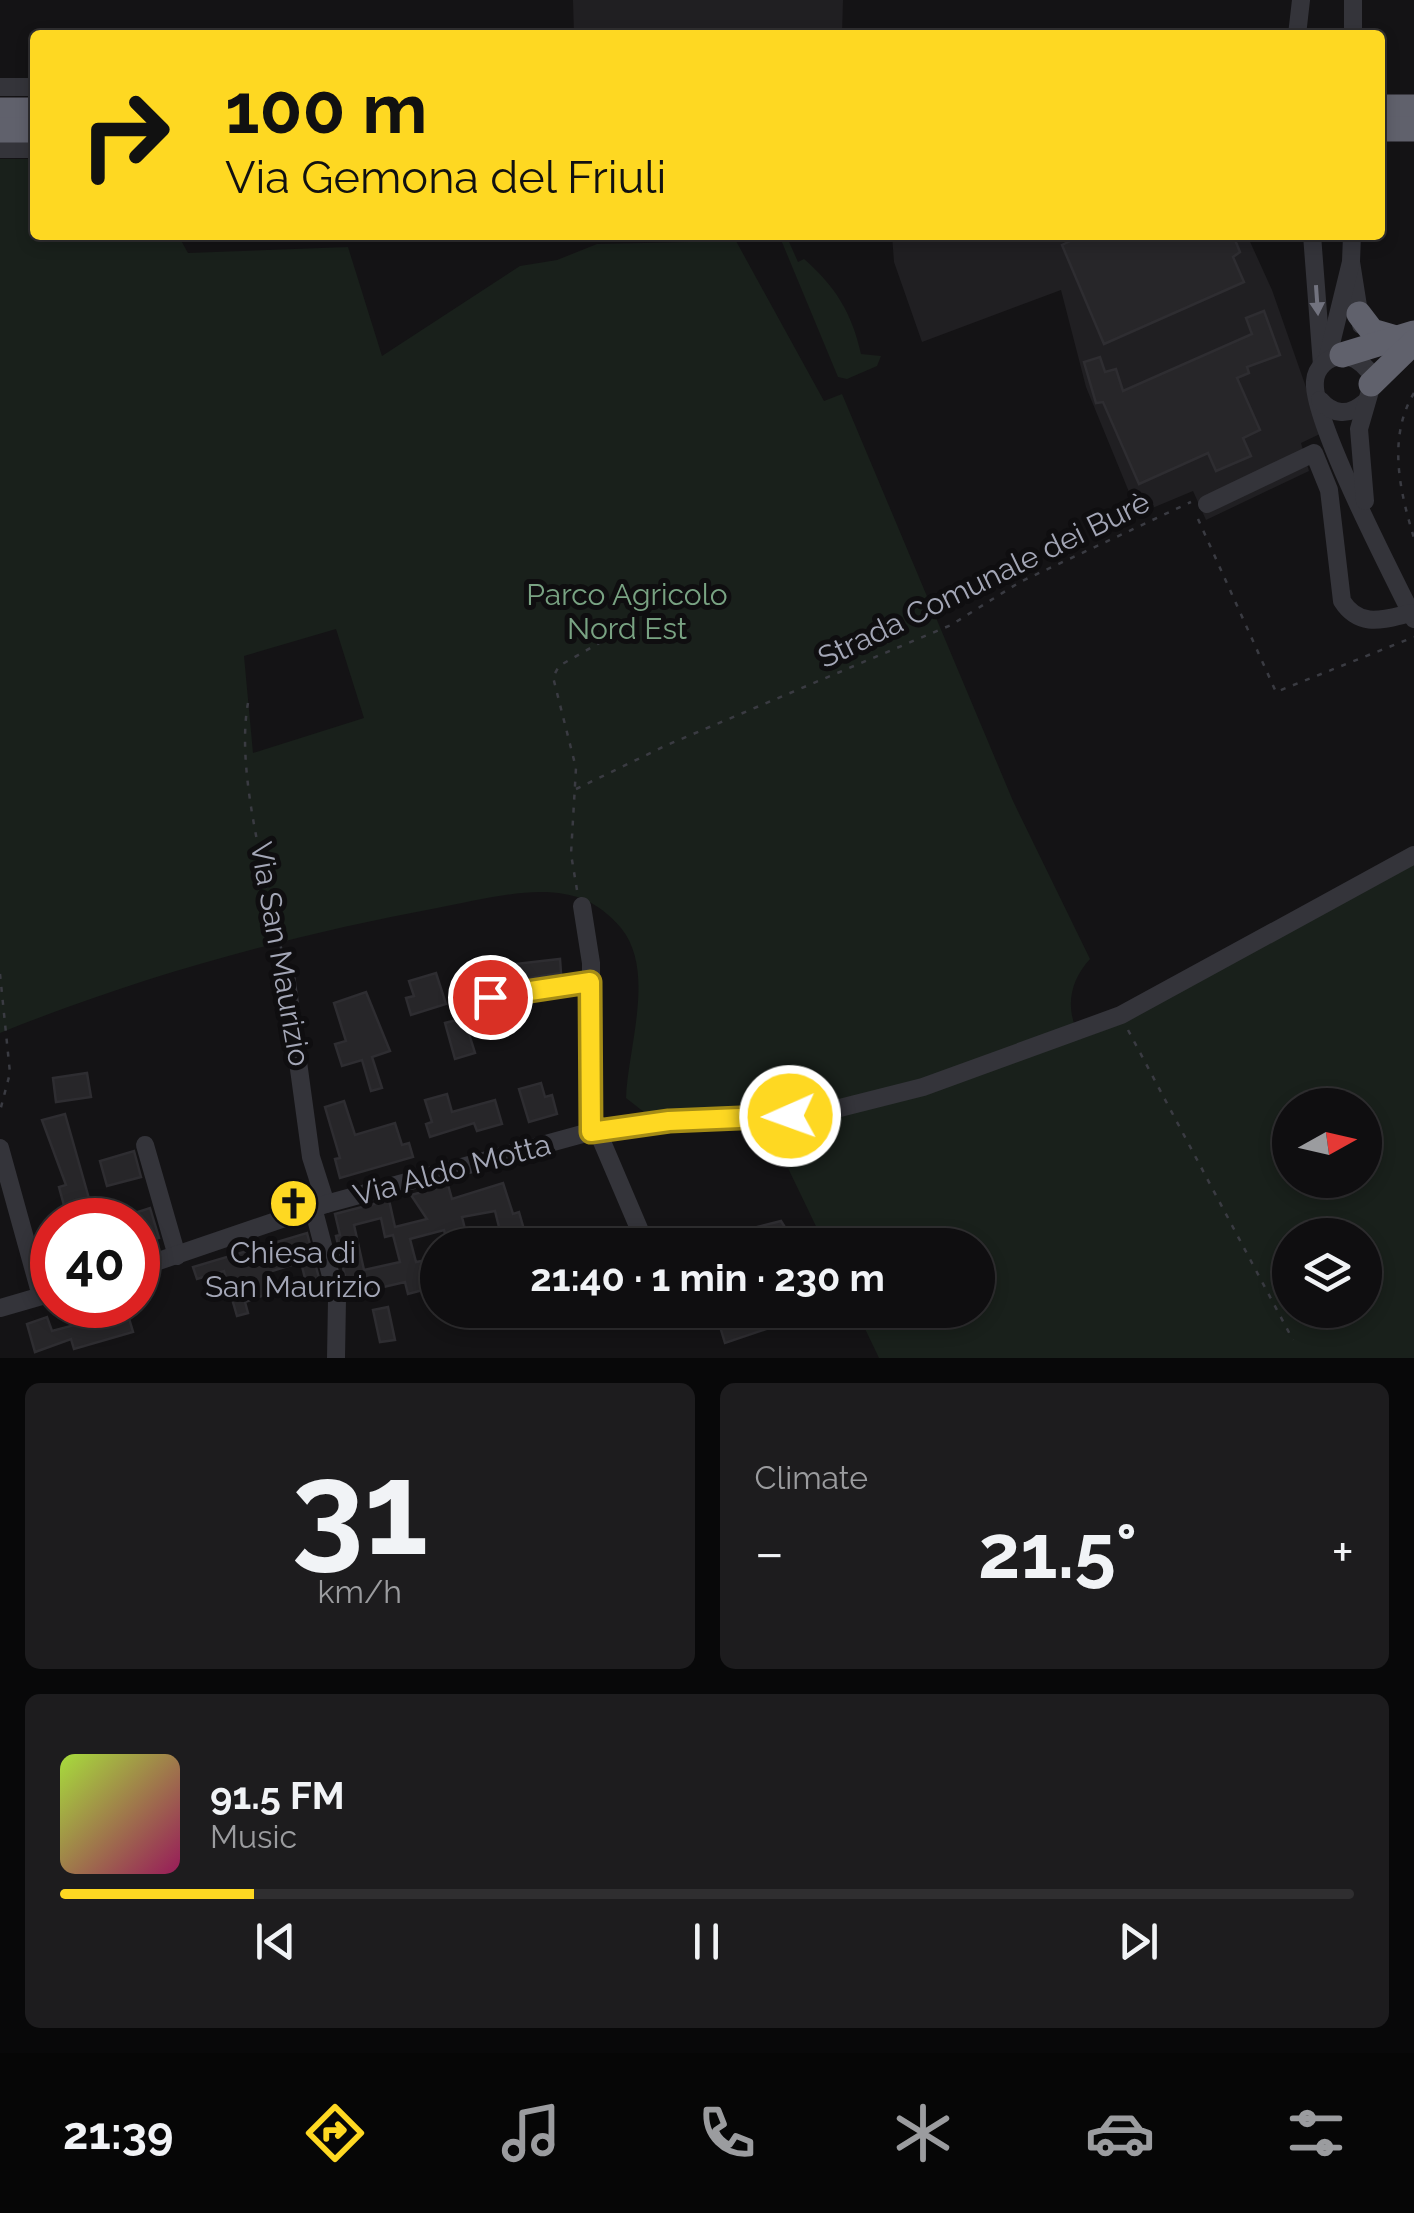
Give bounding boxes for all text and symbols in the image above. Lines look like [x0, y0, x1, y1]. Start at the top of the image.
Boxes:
text: 100 m [225, 67, 428, 149]
icon: right [60, 70, 190, 200]
text: Via Gemona del Friuli [225, 151, 666, 204]
one-way arrow [1309, 285, 1325, 317]
street label: Strada Comunale dei Burè [812, 484, 1155, 675]
park label: Parco Agricolo Nord Est [526, 577, 728, 646]
street label: Via San Maurizio [244, 839, 317, 1069]
pin [448, 955, 533, 1040]
icon: arrive [463, 970, 518, 1025]
position arrow [738, 1064, 842, 1168]
north arrow [1272, 1088, 1382, 1198]
map controls [1272, 1088, 1382, 1328]
street label: Via Aldo Motta [349, 1126, 554, 1213]
church icon: Chiesa di San Maurizio [267, 1178, 319, 1230]
speed limit sign: 40 [30, 1198, 160, 1328]
button: layers [1272, 1218, 1382, 1328]
place label: Chiesa di San Maurizio [205, 1235, 381, 1304]
text: 21:40 · 1 min · 230 m [530, 1255, 885, 1300]
text: 31 [291, 1432, 428, 1584]
text: Climate [755, 1459, 868, 1496]
text: 21.5° [978, 1507, 1137, 1596]
text: − [755, 1520, 784, 1585]
text: + [1331, 1520, 1354, 1585]
text: km/h [318, 1573, 402, 1610]
text: 91.5 FM [210, 1773, 345, 1818]
text: Music [210, 1818, 297, 1855]
icon: previous [248, 1914, 303, 1969]
icon: pause [679, 1914, 734, 1969]
icon: next [1111, 1914, 1166, 1969]
icon: directions [300, 2098, 370, 2168]
icon: music [496, 2098, 566, 2168]
icon: phone [692, 2098, 762, 2168]
icon: climate [888, 2098, 958, 2168]
icon: car [1085, 2098, 1155, 2168]
icon: filters [1281, 2098, 1351, 2168]
text: 21:39 [63, 2107, 173, 2160]

